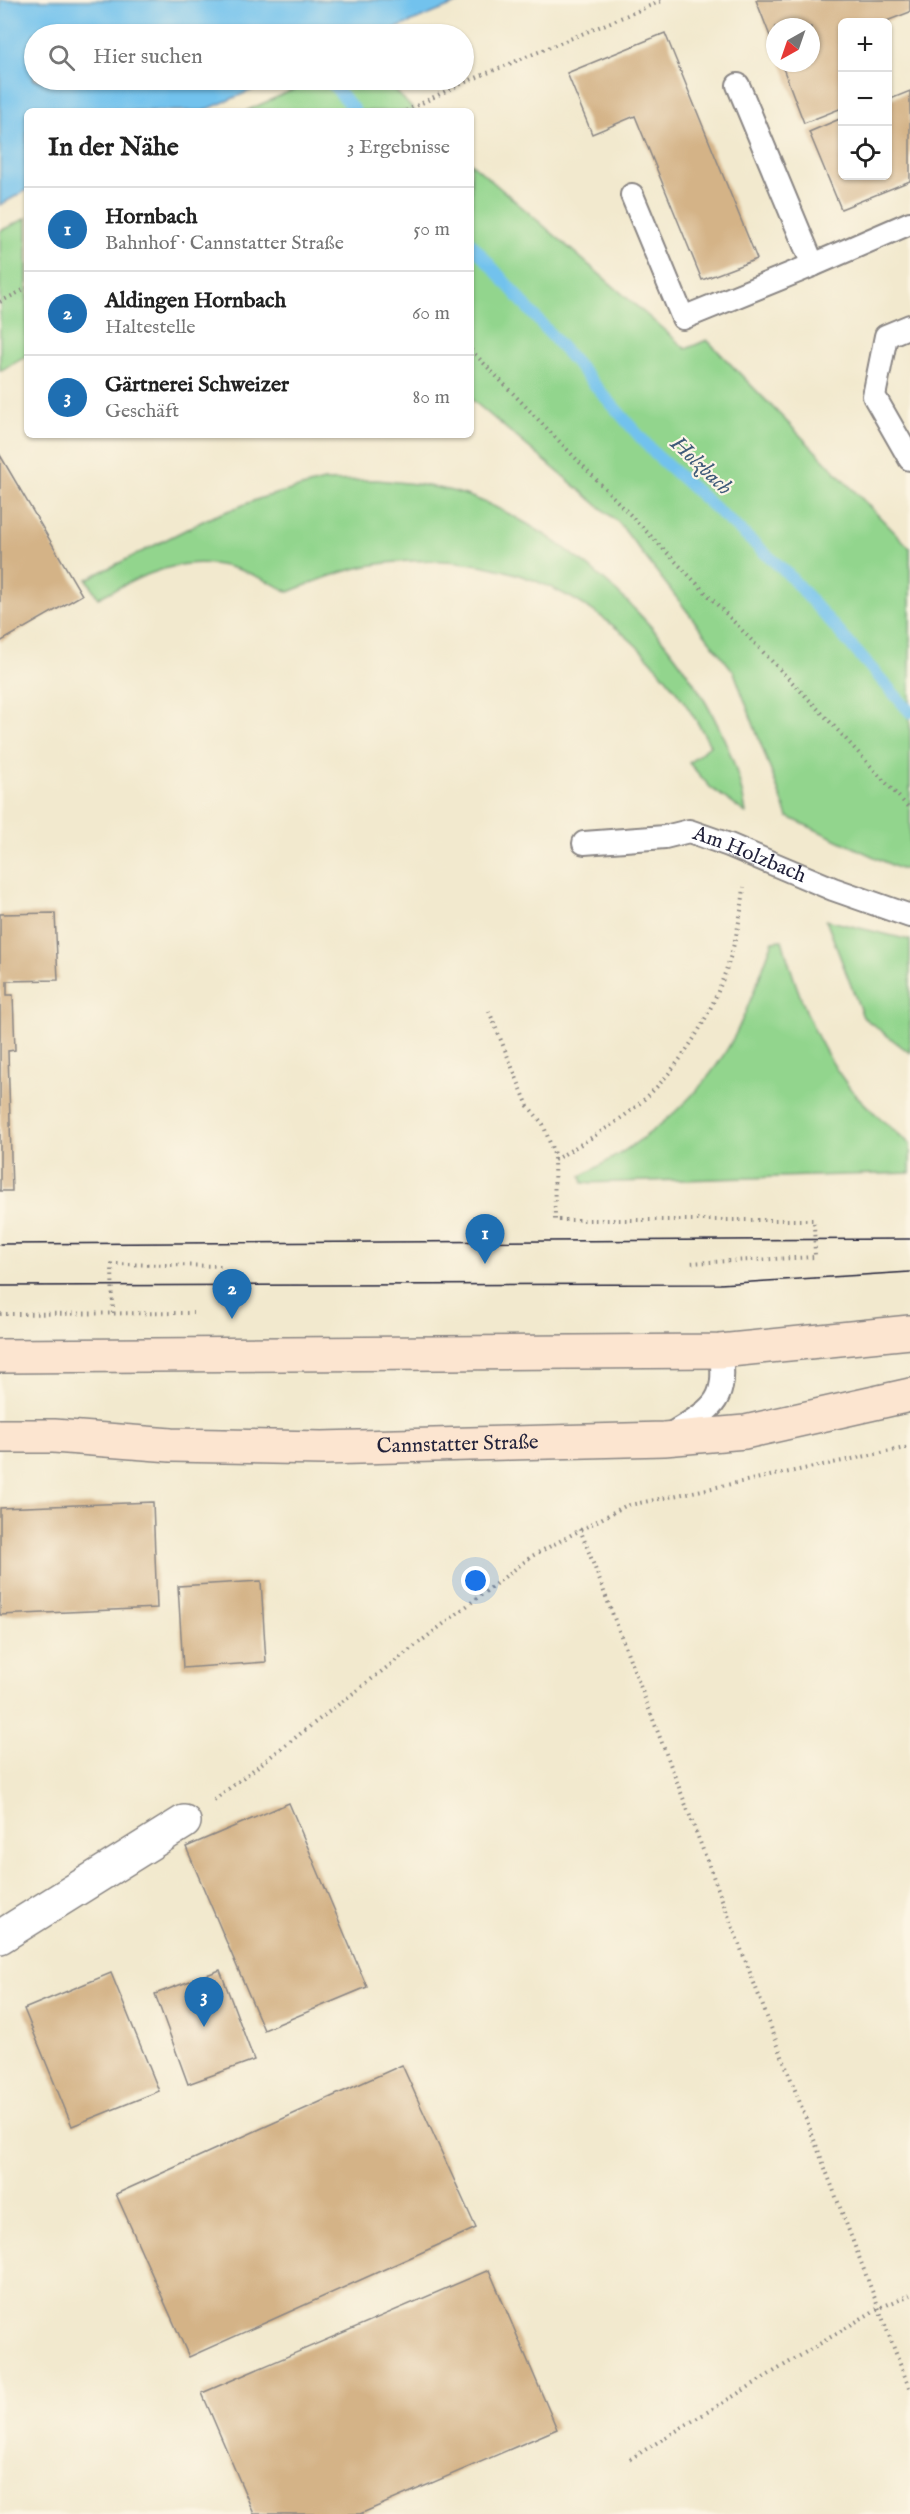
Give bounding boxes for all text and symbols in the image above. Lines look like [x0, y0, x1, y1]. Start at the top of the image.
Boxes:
north arrow [766, 18, 820, 72]
map controls [838, 18, 892, 180]
button: + [838, 18, 892, 72]
search box [24, 24, 474, 90]
icon: search [45, 41, 78, 74]
text: Hier suchen [93, 43, 203, 71]
button: − [838, 72, 892, 126]
button: locate [838, 126, 892, 180]
text: In der Nähe [48, 131, 179, 164]
text: 3 Ergebnisse [347, 135, 450, 160]
text: Hornbach [105, 203, 198, 231]
text: 1 [64, 217, 71, 242]
text: 50 m [413, 217, 450, 242]
text: Bahnhof · Cannstatter Straße [105, 231, 344, 256]
text: Aldingen Hornbach [105, 287, 286, 315]
text: 2 [63, 301, 72, 326]
text: 60 m [412, 301, 450, 326]
text: Haltestelle [105, 315, 195, 340]
text: Gärtnerei Schweizer [105, 371, 289, 399]
text: 3 [64, 385, 71, 410]
text: 80 m [413, 385, 450, 410]
text: Geschäft [105, 399, 179, 424]
water label: Holzbach [664, 430, 738, 502]
street label: Am Holzbach [688, 820, 810, 890]
pin: 1 [466, 1214, 504, 1264]
pin: 2 [212, 1270, 252, 1319]
street label: Cannstatter Straße [376, 1429, 539, 1460]
your location [461, 1566, 490, 1595]
pin: 3 [184, 1978, 224, 2027]

